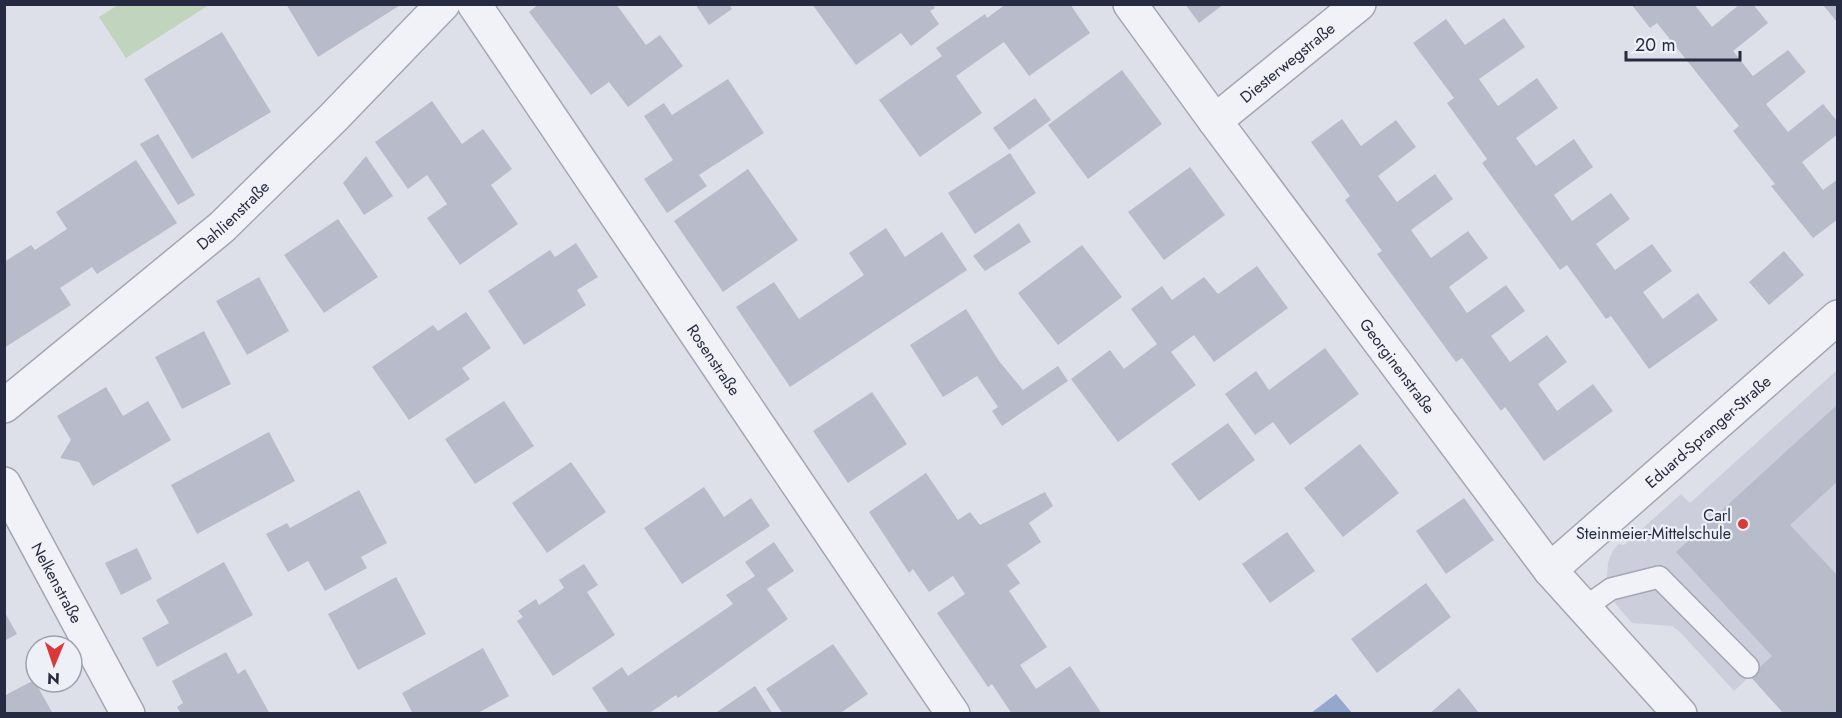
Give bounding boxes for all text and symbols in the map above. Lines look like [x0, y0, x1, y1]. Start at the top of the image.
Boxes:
street label: Diesterwegstraße [1235, 17, 1340, 108]
scale bar [1626, 24, 1740, 62]
text: 20 m [1635, 32, 1675, 58]
street label: Dahlienstraße [191, 175, 274, 255]
street label: Georginenstraße [1354, 313, 1441, 418]
street label: Rosenstraße [682, 319, 746, 400]
street label: Eduard-Spranger-Straße [1640, 370, 1776, 493]
place label: Carl Steinmeier-Mittelschule [1576, 504, 1731, 545]
marker: Carl Steinmeier-Mittelschule [1736, 517, 1750, 531]
street label: Nelkenstraße [26, 538, 88, 627]
north arrow [24, 634, 84, 694]
text: N [47, 667, 60, 690]

